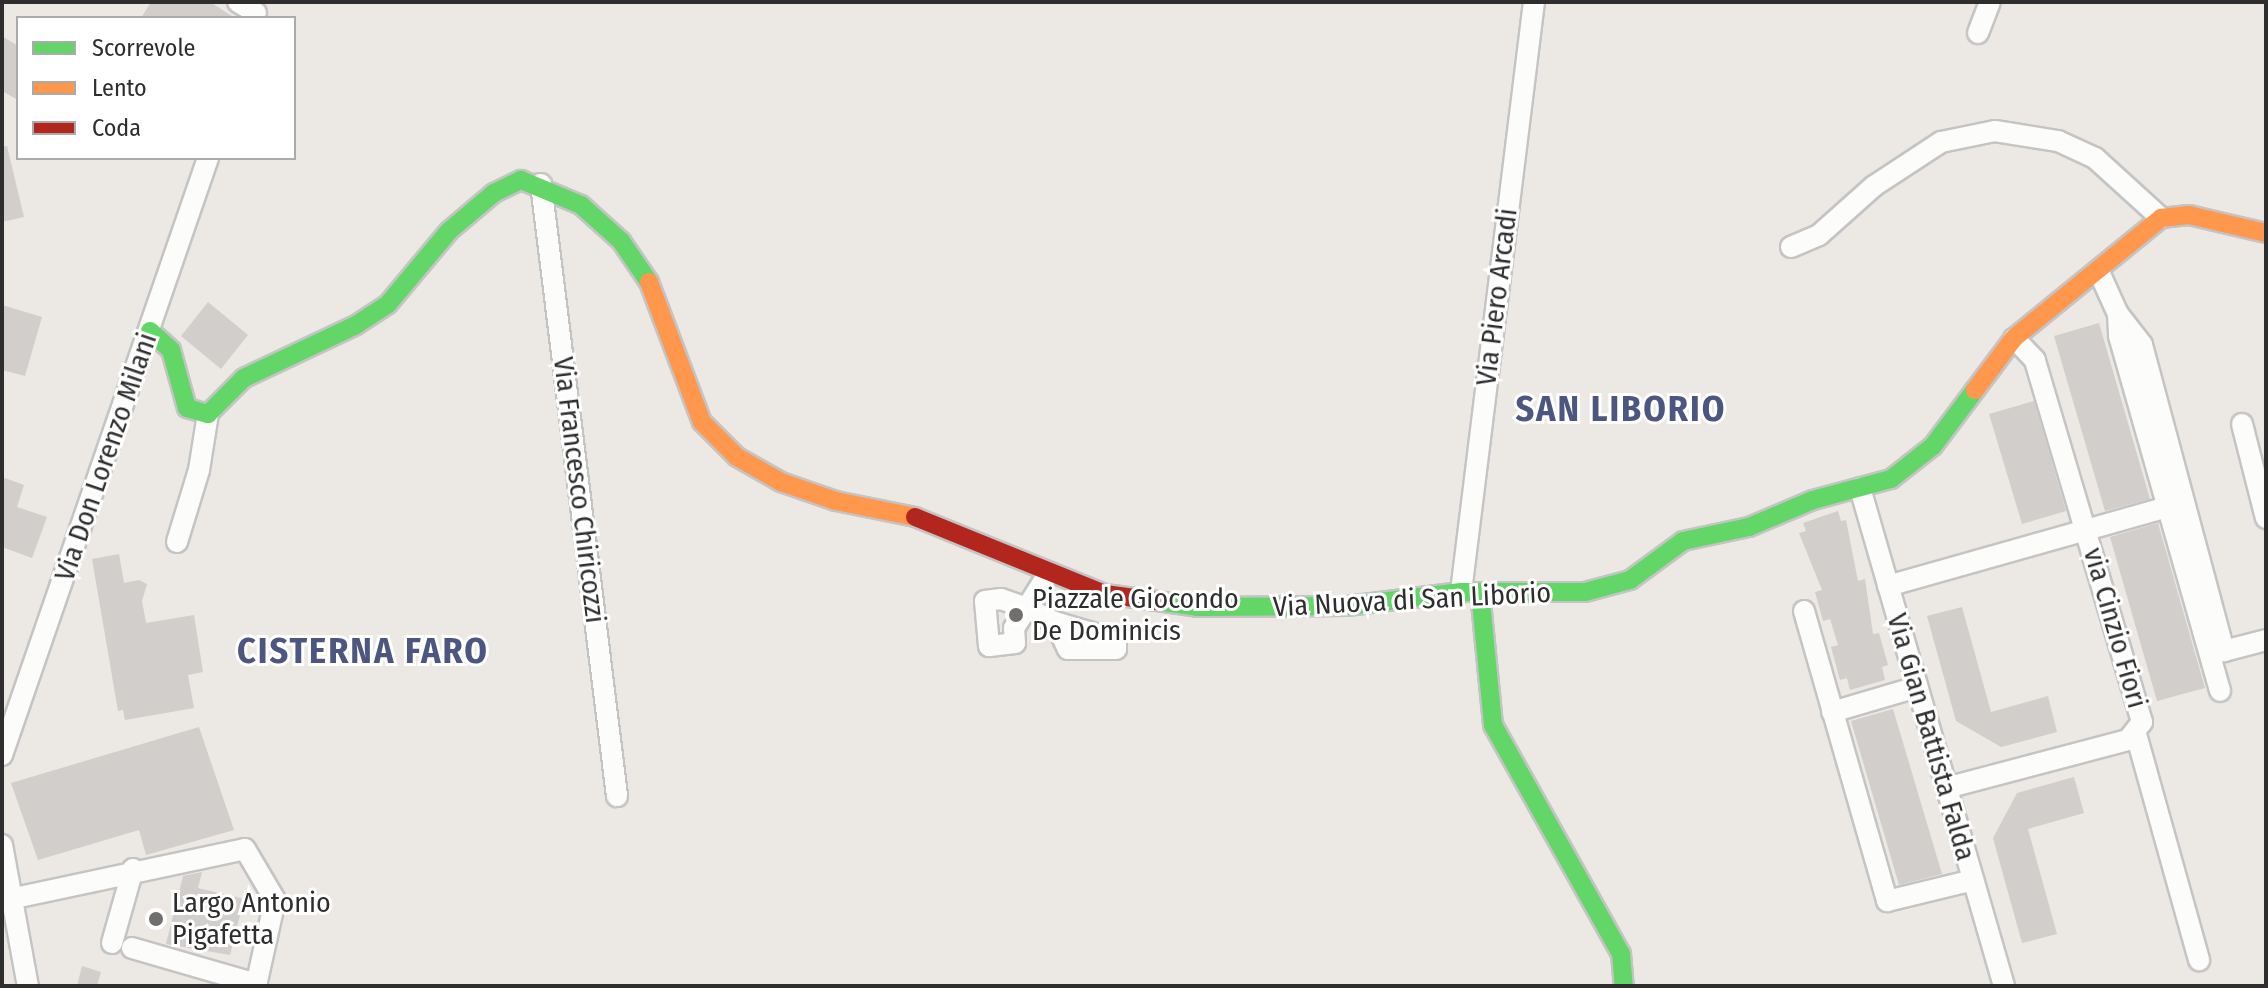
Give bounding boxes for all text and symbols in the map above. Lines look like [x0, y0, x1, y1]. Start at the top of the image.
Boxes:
legend [16, 16, 296, 160]
text: Scorrevole [92, 34, 195, 62]
text: Lento [92, 74, 147, 102]
text: Coda [92, 114, 141, 142]
street label: Via Piero Arcadi [1469, 206, 1525, 388]
street label: Via Don Lorenzo Milani [48, 329, 164, 585]
street label: Via Francesco Chiricozzi [546, 355, 612, 625]
district label: SAN LIBORIO [1516, 388, 1726, 432]
street label: via Cinzio Fiori [2076, 544, 2154, 712]
street label: Via Nuova di San Liborio [1272, 576, 1552, 624]
place label: Piazzale Giocondo De Dominicis [1032, 582, 1239, 648]
marker: Piazzale Giocondo De Dominicis [1007, 606, 1025, 624]
street label: Via Gian Battista Falda [1880, 610, 1982, 864]
district label: CISTERNA FARO [237, 630, 489, 674]
place label: Largo Antonio Pigafetta [172, 886, 331, 952]
marker: Largo Antonio Pigafetta [147, 910, 165, 928]

